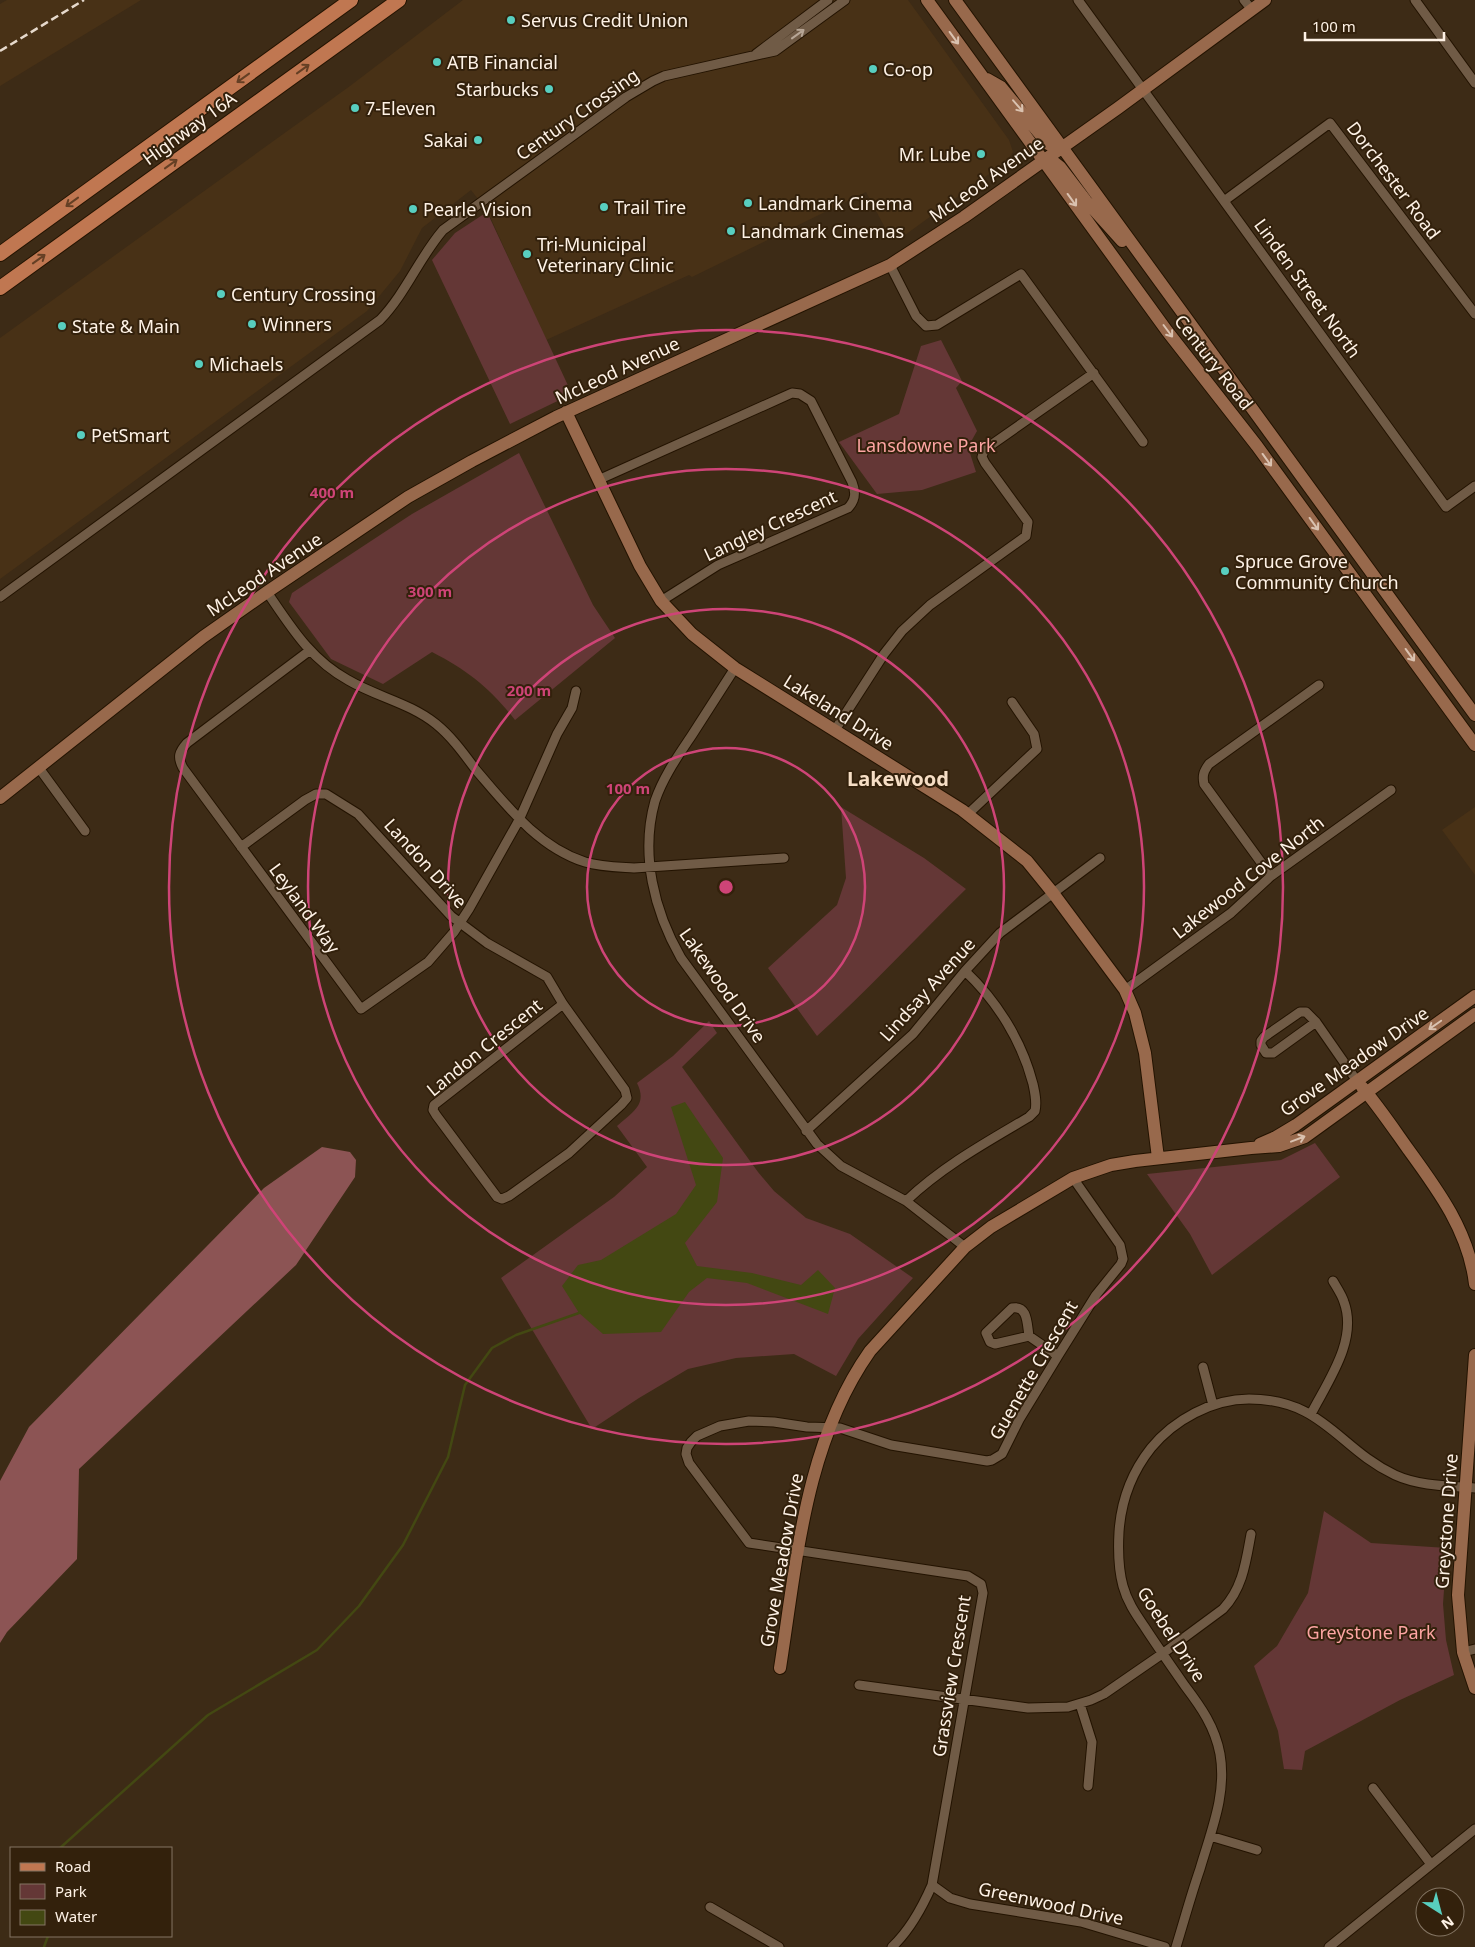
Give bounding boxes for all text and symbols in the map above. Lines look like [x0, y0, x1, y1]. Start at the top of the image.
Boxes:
place label: Servus Credit Union [521, 8, 688, 32]
scale bar [1305, 10, 1444, 42]
marker: Servus Credit Union [505, 14, 517, 26]
text: 100 m [1312, 16, 1356, 36]
one-way arrow [791, 29, 805, 39]
one-way arrow [949, 30, 959, 44]
place label: ATB Financial [447, 50, 558, 74]
marker: ATB Financial [431, 56, 443, 68]
place label: Co-op [883, 57, 933, 81]
street label: Century Crossing [511, 63, 643, 165]
marker: Co-op [867, 63, 879, 75]
one-way arrow [296, 64, 310, 74]
one-way arrow [236, 73, 250, 83]
place label: Starbucks [456, 77, 539, 101]
marker: Starbucks [543, 83, 555, 95]
street label: Highway 16A [137, 86, 241, 170]
place label: 7-Eleven [365, 96, 436, 120]
one-way arrow [1012, 99, 1023, 112]
marker: 7-Eleven [349, 102, 361, 114]
street label: Dorchester Road [1342, 116, 1446, 244]
place label: Sakai [424, 128, 468, 152]
street label: McLeod Avenue [924, 131, 1048, 227]
marker: Sakai [472, 134, 484, 146]
place label: Mr. Lube [899, 142, 971, 166]
marker: Mr. Lube [975, 148, 987, 160]
one-way arrow [164, 159, 178, 169]
place label: Landmark Cinema [758, 191, 913, 215]
one-way arrow [1067, 192, 1077, 206]
place label: Trail Tire [614, 195, 686, 219]
one-way arrow [65, 197, 79, 207]
place label: Pearle Vision [423, 197, 532, 221]
marker: Landmark Cinema [742, 197, 754, 209]
marker: Trail Tire [598, 201, 610, 213]
marker: Pearle Vision [407, 203, 419, 215]
street label: Linden Street North [1249, 213, 1367, 363]
place label: Landmark Cinemas [741, 219, 904, 243]
marker: Landmark Cinemas [725, 225, 737, 237]
place label: Tri-Municipal Veterinary Clinic [537, 232, 674, 277]
marker: Tri-Municipal Veterinary Clinic [521, 248, 533, 260]
one-way arrow [32, 254, 46, 264]
place label: Century Crossing [231, 282, 376, 306]
marker: Century Crossing [215, 288, 227, 300]
street label: Century Road [1169, 309, 1259, 415]
place label: Winners [262, 312, 332, 336]
place label: State & Main [72, 314, 180, 338]
marker: Winners [246, 318, 258, 330]
marker: State & Main [56, 320, 68, 332]
one-way arrow [1162, 324, 1173, 337]
street label: McLeod Avenue [551, 331, 683, 409]
place label: Michaels [209, 352, 283, 376]
marker: Michaels [193, 358, 205, 370]
place label: PetSmart [91, 423, 170, 447]
marker: PetSmart [75, 429, 87, 441]
park label: Lansdowne Park [856, 433, 996, 457]
one-way arrow [1262, 452, 1272, 466]
text: 400 m [310, 482, 354, 502]
street label: Langley Crescent [700, 484, 841, 566]
one-way arrow [1309, 517, 1319, 531]
street label: McLeod Avenue [202, 526, 326, 622]
place label: Spruce Grove Community Church [1235, 549, 1399, 594]
marker: Spruce Grove Community Church [1219, 565, 1231, 577]
text: 300 m [408, 581, 452, 601]
one-way arrow [1404, 648, 1415, 662]
street label: Lakeland Drive [779, 669, 899, 755]
text: 200 m [507, 680, 551, 700]
district label: Lakewood [847, 765, 949, 792]
text: 100 m [606, 778, 650, 798]
street label: Lakewood Cove North [1167, 810, 1329, 944]
street label: Landon Drive [379, 813, 473, 913]
street label: Leyland Way [264, 858, 346, 958]
centre of rings [717, 878, 735, 896]
street label: Lakewood Drive [674, 923, 772, 1047]
street label: Lindsay Avenue [874, 932, 980, 1046]
street label: Landon Crescent [421, 993, 547, 1101]
street label: Grove Meadow Drive [1275, 1001, 1433, 1121]
one-way arrow [1429, 1020, 1443, 1030]
one-way arrow [1290, 1134, 1305, 1143]
street label: Guenette Crescent [983, 1296, 1083, 1444]
street label: Greystone Drive [1429, 1453, 1463, 1589]
street label: Grove Meadow Drive [754, 1471, 808, 1649]
street label: Goebel Drive [1132, 1582, 1212, 1686]
street label: Grassview Crescent [926, 1593, 976, 1759]
park label: Greystone Park [1306, 1620, 1436, 1644]
legend [10, 1847, 172, 1937]
text: Road [55, 1856, 91, 1876]
street label: Greenwood Drive [976, 1876, 1126, 1930]
text: Park [55, 1881, 87, 1901]
north arrow [1415, 1887, 1465, 1937]
text: Water [55, 1906, 97, 1926]
text: N [1438, 1912, 1458, 1934]

